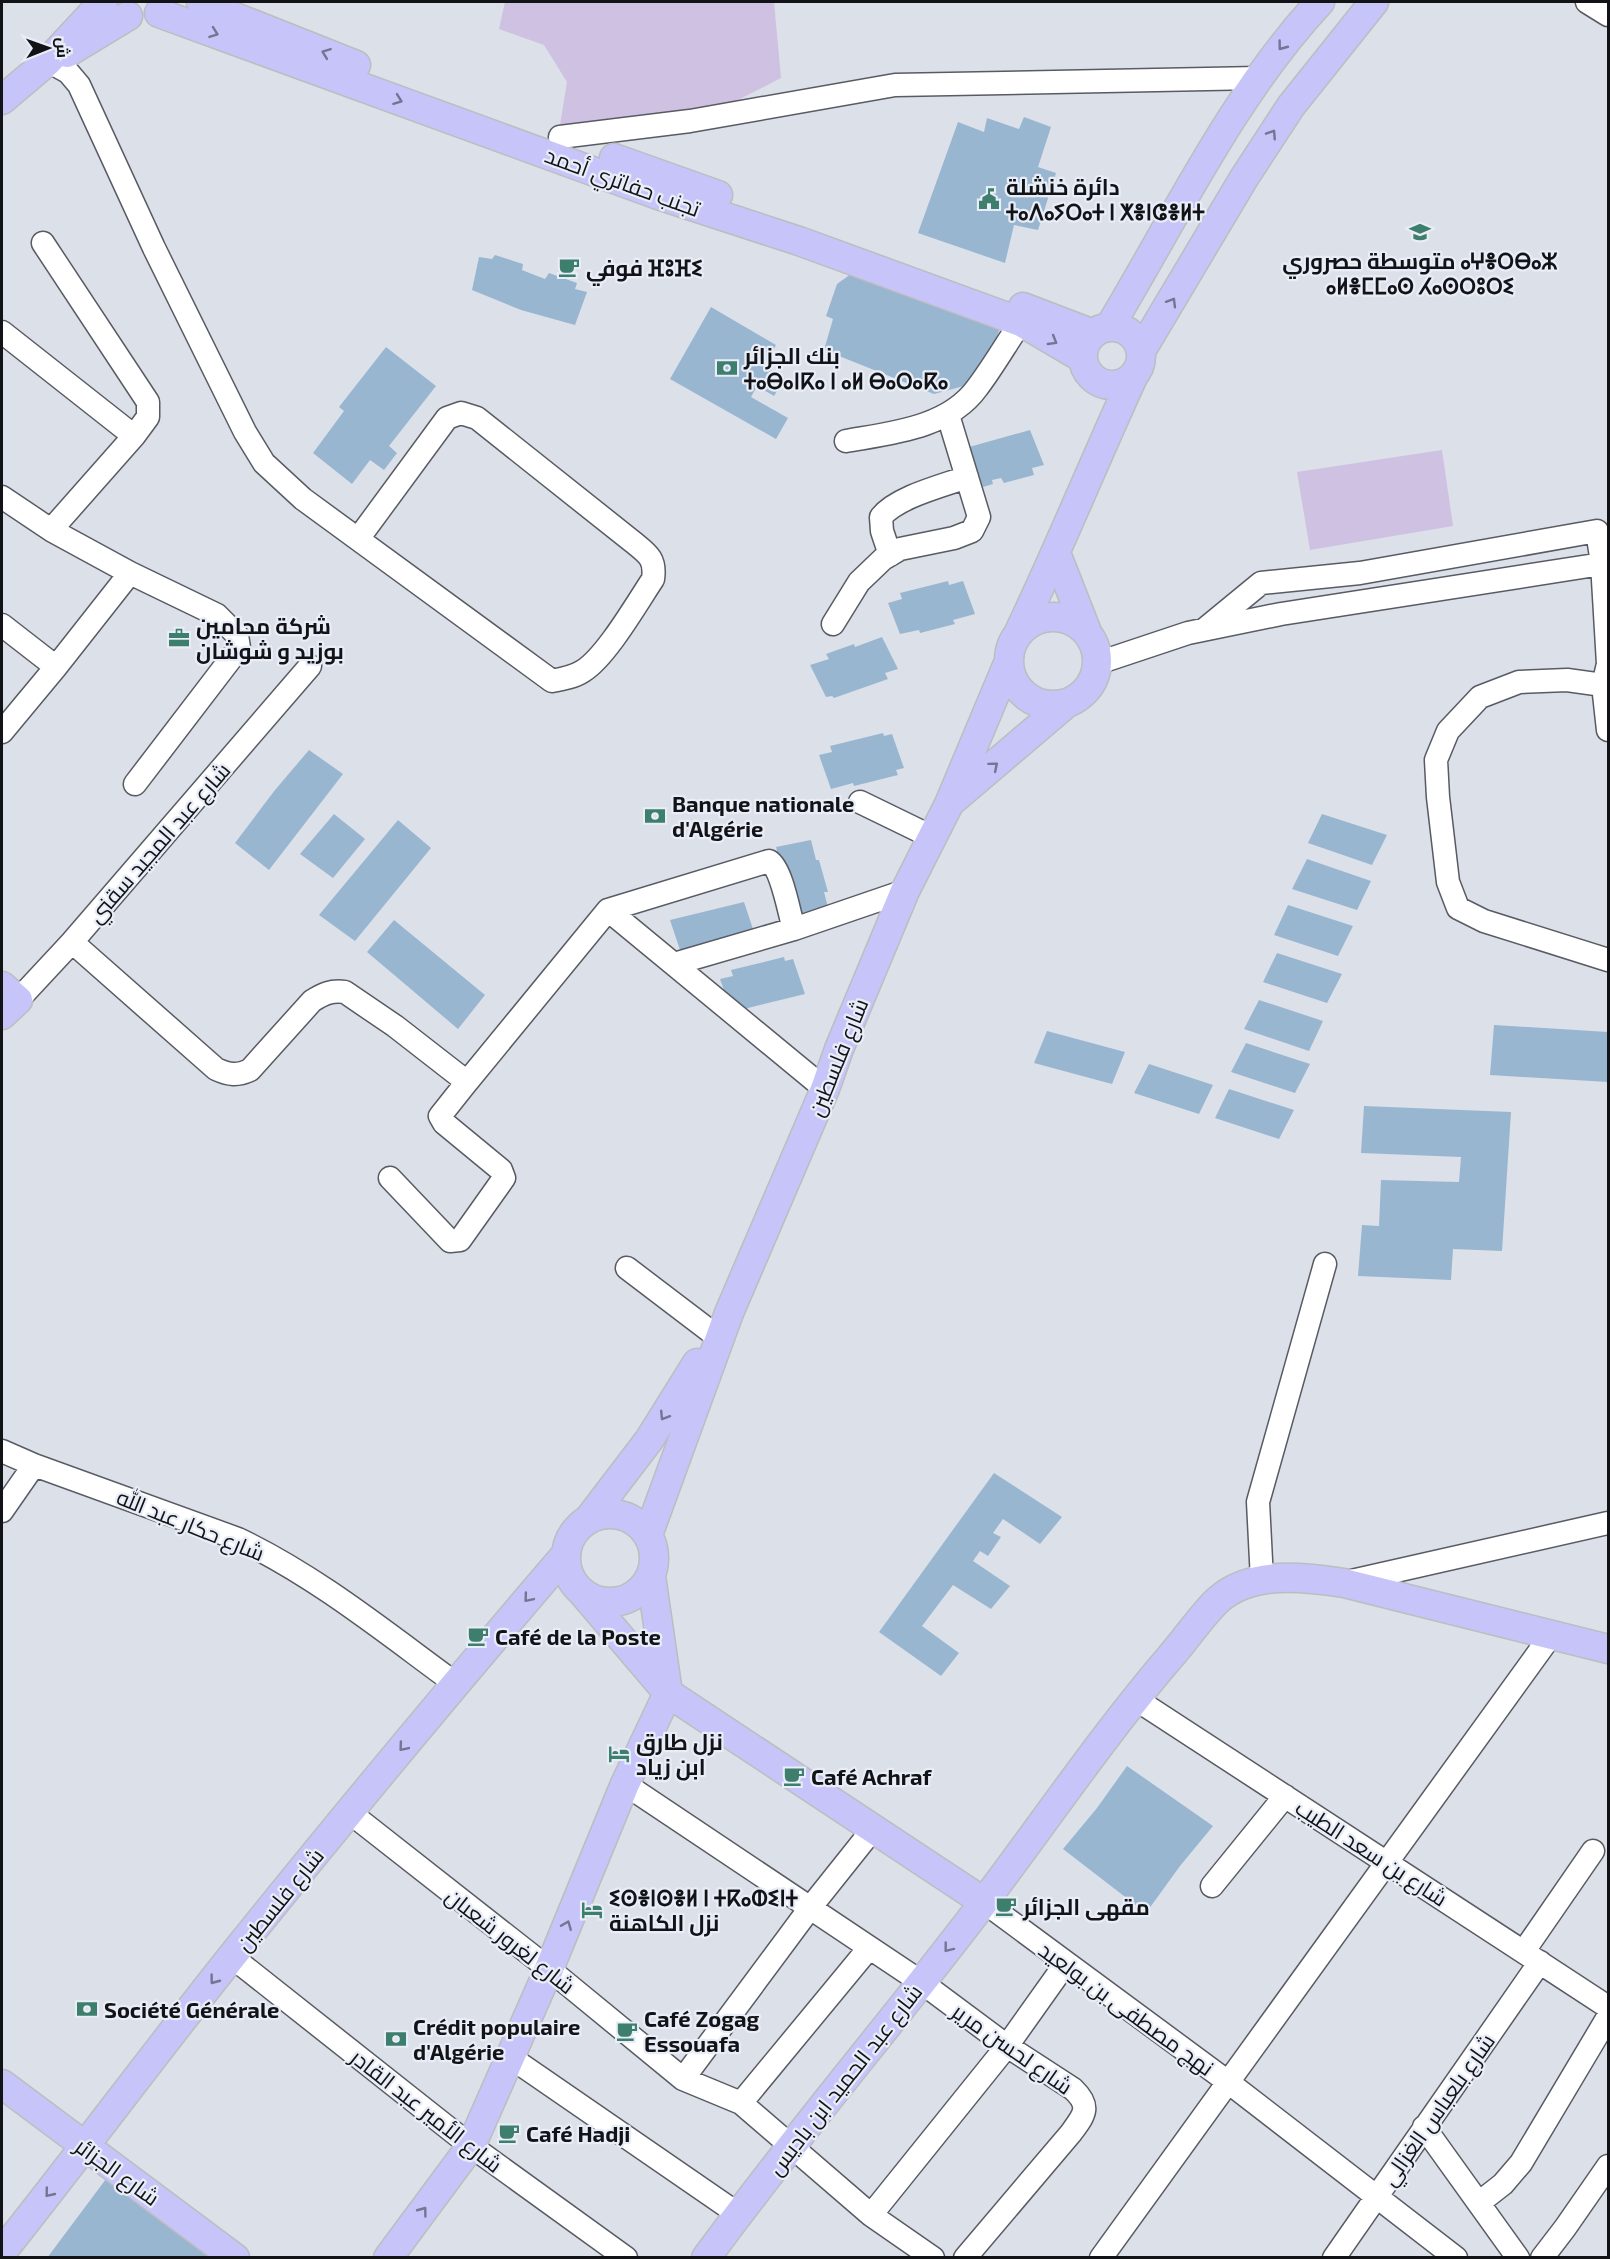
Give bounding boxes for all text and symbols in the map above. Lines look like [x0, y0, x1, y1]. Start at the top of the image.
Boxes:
north arrow [18, 18, 78, 78]
one-way arrow [209, 26, 219, 39]
text: ش [53, 37, 73, 58]
one-way arrow [1278, 39, 1289, 50]
one-way arrow [321, 48, 332, 60]
one-way arrow [392, 93, 402, 106]
one-way arrow [1265, 130, 1276, 141]
street label: تجنب حفاتري أحمد [540, 141, 704, 226]
place label: دائرة خنشلة ⵜⴰⴷⴰⵢⵔⴰⵜ ⵏ ⵅⴻⵏⵛⴻⵍⵜ [1006, 173, 1205, 224]
public building icon: دائرة خنشلة ⵜⴰⴷⴰⵢⵔⴰⵜ ⵏ ⵅⴻⵏⵛⴻⵍⵜ [977, 187, 1001, 211]
school or university icon: متوسطة حصروري ⴰⵖⴻⵔⴱⴰⵣ ⴰⵍⴻⵎⵎⴰⵙ ⵃⴰⵙⵔⵓⵔⵉ [1408, 220, 1432, 244]
place label: متوسطة حصروري ⴰⵖⴻⵔⴱⴰⵣ ⴰⵍⴻⵎⵎⴰⵙ ⵃⴰⵙⵔⵓⵔⵉ [1282, 247, 1558, 298]
place label: فوفي ⴼⵓⴼⵉ [586, 254, 703, 286]
cafe icon: فوفي ⴼⵓⴼⵉ [557, 255, 581, 279]
one-way arrow [1165, 298, 1176, 308]
one-way arrow [1047, 333, 1057, 345]
place label: بنك الجزائر ⵜⴰⴱⴰⵏⴽⴰ ⵏ ⴰⵍ ⴱⴰⵔⴰⴽⴰ [743, 342, 948, 393]
bank icon: بنك الجزائر ⵜⴰⴱⴰⵏⴽⴰ ⵏ ⴰⵍ ⴱⴰⵔⴰⴽⴰ [715, 356, 739, 380]
place label: شركة محامين بوزيد و شوشان [196, 612, 344, 665]
office icon: شركة محامين بوزيد و شوشان [167, 626, 191, 650]
street label: شارع عبد المجيد سقني [81, 757, 238, 931]
one-way arrow [987, 762, 998, 773]
place label: Banque nationale d'Algérie [672, 790, 854, 841]
bank icon: Banque nationale d'Algérie [643, 804, 667, 828]
street label: شارع فلسطين [802, 994, 875, 1121]
one-way arrow [660, 1409, 671, 1420]
street label: شارع حكار عبد الله [112, 1483, 269, 1568]
one-way arrow [525, 1591, 536, 1602]
place label: Café de la Poste [495, 1623, 661, 1649]
cafe icon: Café de la Poste [466, 1624, 490, 1648]
place label: نزل طارق ابن زياد [636, 1728, 723, 1781]
one-way arrow [399, 1740, 410, 1751]
hotel icon: نزل طارق ابن زياد [607, 1742, 631, 1766]
place label: Café Achraf [811, 1763, 933, 1789]
cafe icon: Café Achraf [782, 1764, 806, 1788]
street label: شارع بن سعد الطيب [1290, 1793, 1453, 1913]
street label: شارع فلسطين [230, 1842, 331, 1958]
street label: شارع لغرور شعبان [439, 1882, 581, 2001]
place label: ⵉⵙⴻⵏⵙⴻⵍ ⵏ ⵜⴽⴰⵀⵉⵏⵜ نزل الكاهنة [609, 1884, 798, 1937]
place label: مقهى الجزائر [1022, 1893, 1150, 1921]
cafe icon: مقهى الجزائر [994, 1894, 1018, 1918]
hotel icon: ⵉⵙⴻⵏⵙⴻⵍ ⵏ ⵜⴽⴰⵀⵉⵏⵜ نزل الكاهنة [580, 1898, 604, 1922]
one-way arrow [560, 1921, 572, 1932]
street label: نهج مصطفى بن بولعيد [1033, 1936, 1220, 2083]
one-way arrow [944, 1941, 955, 1952]
one-way arrow [210, 1974, 221, 1985]
street label: شارع عبد الحميد ابن باديس [761, 1978, 929, 2182]
place label: Société Générale [104, 1996, 280, 2022]
street label: شارع لحسن مرير [945, 1996, 1078, 2101]
bank icon: Société Générale [75, 1997, 99, 2021]
place label: Café Zogag Essouafa [644, 2005, 759, 2056]
place label: Crédit populaire d'Algérie [413, 2013, 580, 2064]
cafe icon: Café Zogag Essouafa [615, 2019, 639, 2043]
bank icon: Crédit populaire d'Algérie [384, 2027, 408, 2051]
street label: شارع بلعباس الغزالي [1375, 2028, 1503, 2193]
street label: شارع الأمير عبد القادر [343, 2042, 508, 2179]
place label: Café Hadji [526, 2120, 630, 2146]
cafe icon: Café Hadji [497, 2121, 521, 2145]
street label: شارع الجزائر [67, 2131, 165, 2213]
one-way arrow [46, 2186, 57, 2197]
one-way arrow [416, 2206, 427, 2217]

